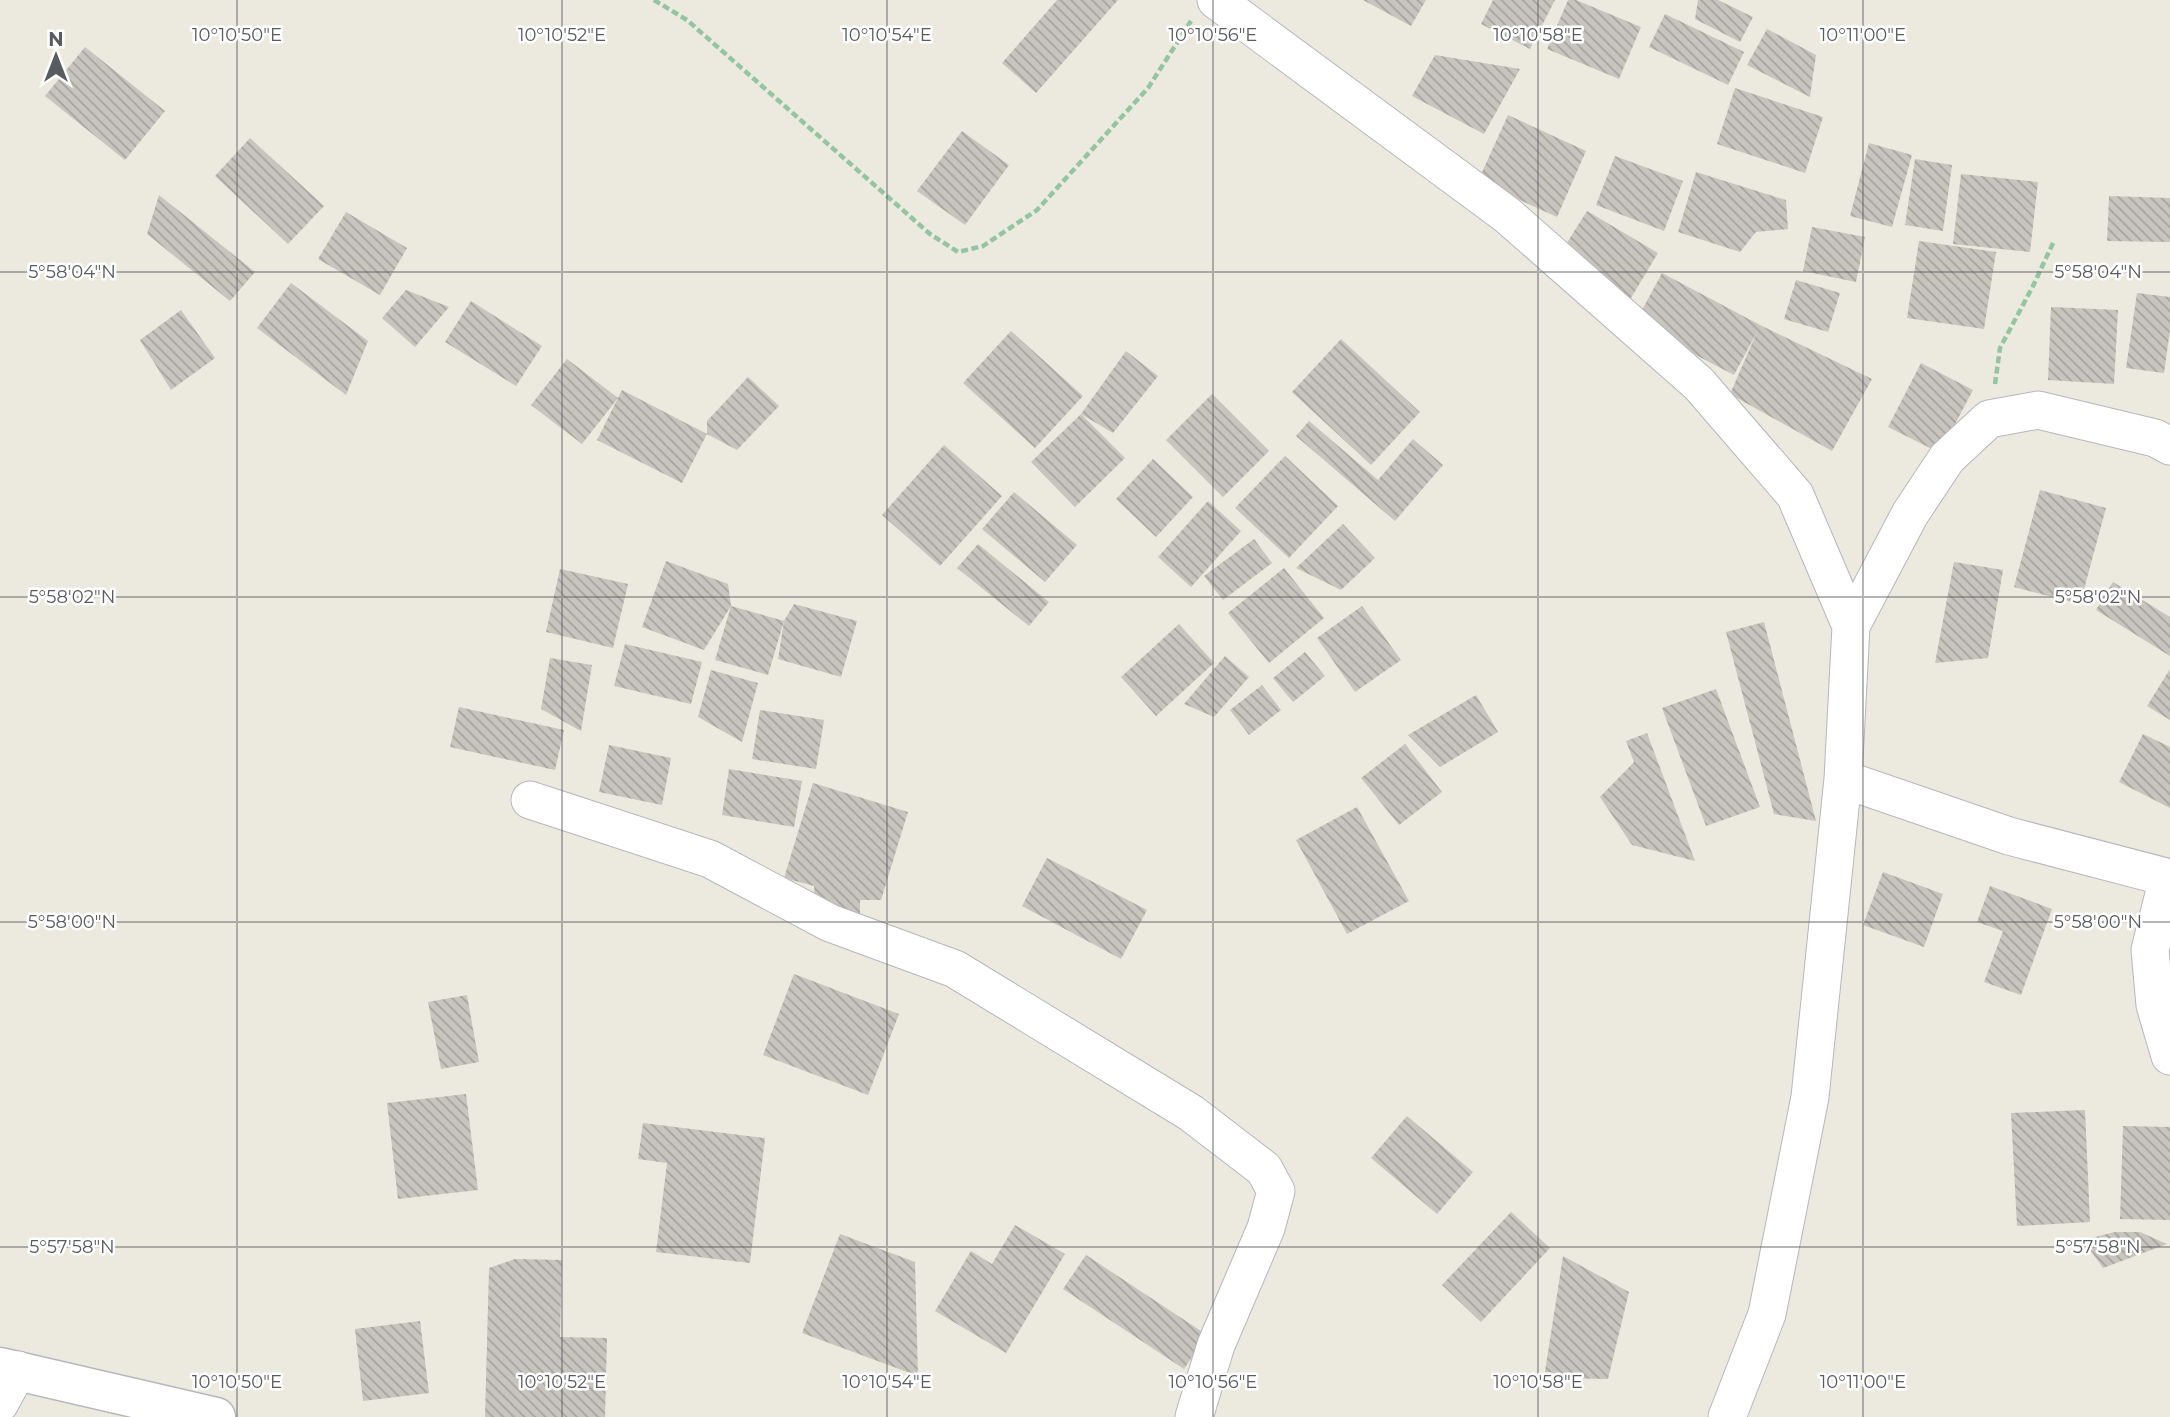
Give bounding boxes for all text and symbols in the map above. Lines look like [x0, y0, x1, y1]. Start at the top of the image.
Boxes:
north arrow [21, 21, 91, 91]
text: 10°10'50"E [192, 24, 282, 46]
text: 10°10'52"E [518, 24, 606, 46]
text: 10°10'54"E [842, 24, 932, 46]
text: 10°10'56"E [1169, 24, 1257, 46]
text: 10°10'58"E [1493, 24, 1583, 46]
text: 10°11'00"E [1820, 24, 1906, 46]
text: N [48, 28, 64, 51]
text: 5°58'04"N [28, 261, 116, 283]
text: 5°58'04"N [2054, 261, 2142, 283]
text: 5°58'02"N [29, 586, 115, 608]
text: 5°58'02"N [2055, 586, 2141, 608]
text: 5°58'00"N [28, 911, 116, 933]
text: 5°58'00"N [2054, 911, 2142, 933]
text: 5°57'58"N [29, 1236, 115, 1258]
text: 5°57'58"N [2055, 1236, 2141, 1258]
text: 10°10'50"E [192, 1371, 282, 1393]
text: 10°10'52"E [518, 1371, 606, 1393]
text: 10°10'54"E [842, 1371, 932, 1393]
text: 10°10'56"E [1169, 1371, 1257, 1393]
text: 10°10'58"E [1493, 1371, 1583, 1393]
text: 10°11'00"E [1820, 1371, 1906, 1393]

